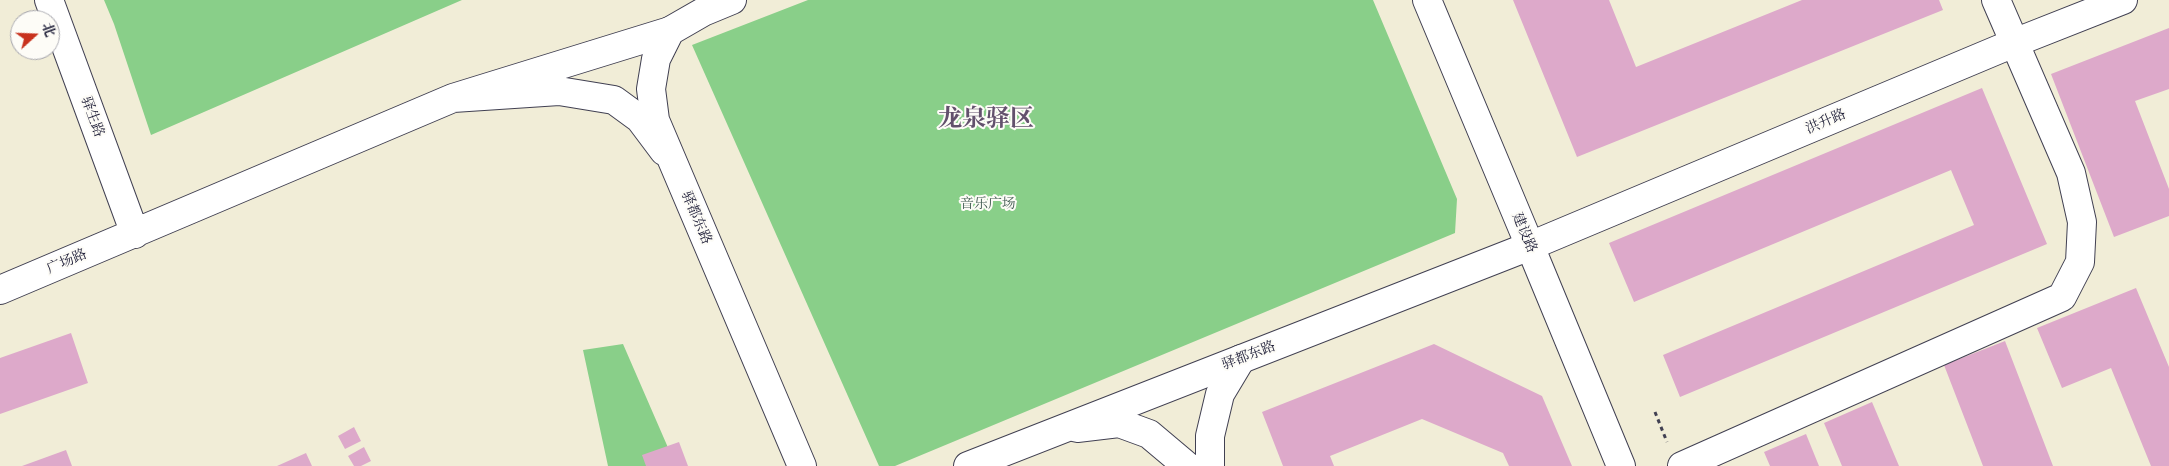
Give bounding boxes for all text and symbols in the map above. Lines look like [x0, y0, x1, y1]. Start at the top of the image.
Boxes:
north arrow [10, 10, 60, 60]
text: 北 [38, 21, 59, 40]
street label: 驿生路 [77, 94, 107, 140]
district label: 龙泉驿区 [938, 106, 1034, 134]
street label: 洪升路 [1803, 106, 1849, 138]
street label: 驿都东路 [677, 189, 715, 247]
park label: 音乐广场 [960, 197, 1016, 213]
street label: 建设路 [1508, 210, 1540, 256]
street label: 广场路 [44, 246, 90, 278]
street label: 驿都东路 [1220, 338, 1278, 374]

